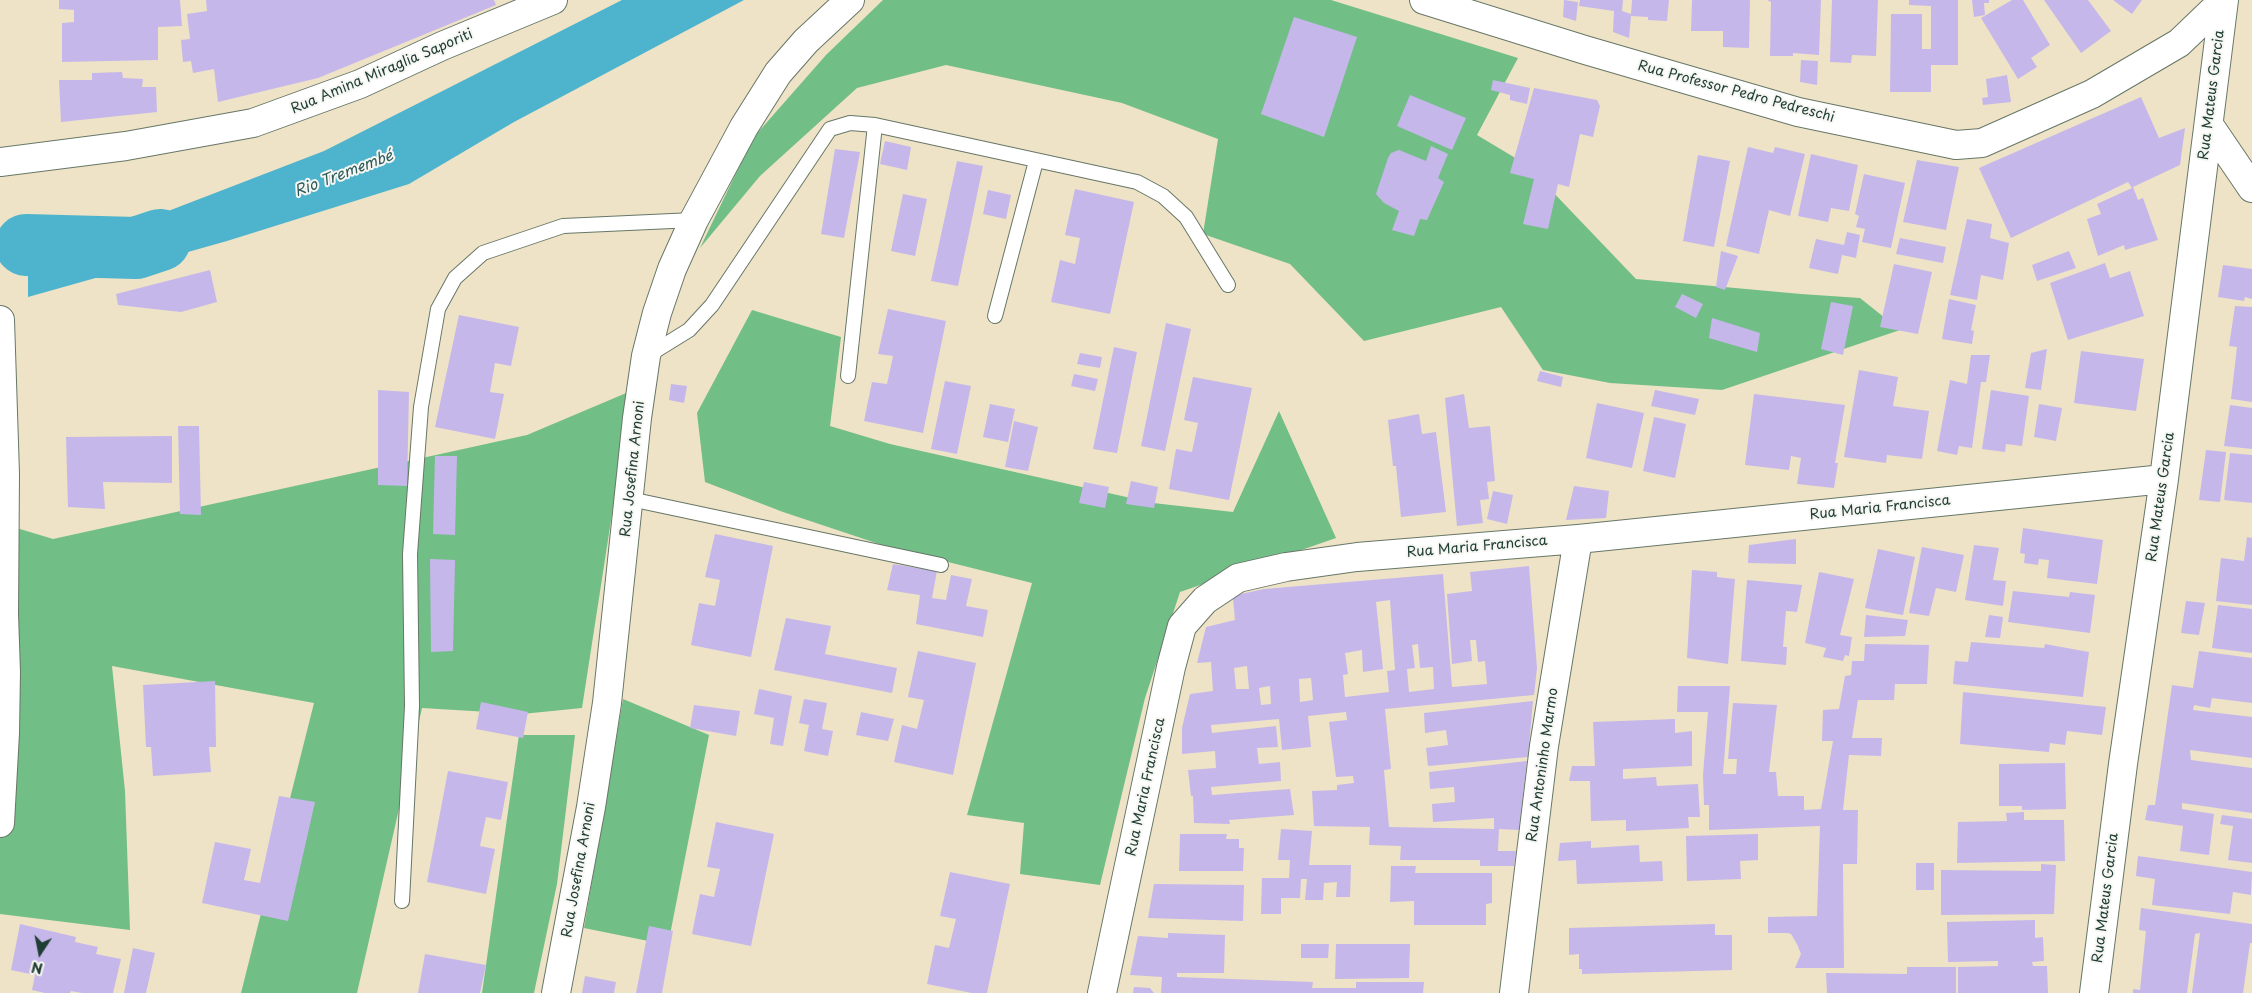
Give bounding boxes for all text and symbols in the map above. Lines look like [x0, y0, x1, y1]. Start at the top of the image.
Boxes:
street label: Rua Amina Miraglia Saporiti [288, 26, 476, 118]
street label: Rua Mateus Garcia [2196, 29, 2228, 161]
street label: Rua Professor Pedro Pedreschi [1636, 58, 1836, 126]
water label: Rio Tremembé [292, 147, 396, 201]
street label: Rua Josefina Arnoni [617, 400, 649, 538]
street label: Rua Mateus Garcia [2144, 431, 2178, 563]
street label: Rua Maria Francisca [1809, 492, 1951, 524]
street label: Rua Maria Francisca [1406, 532, 1548, 562]
street label: Rua Antoninho Marmo [1524, 687, 1562, 843]
street label: Rua Maria Francisca [1123, 716, 1169, 858]
street label: Rua Josefina Arnoni [559, 801, 599, 939]
street label: Rua Mateus Garcia [2090, 832, 2122, 964]
north arrow [15, 928, 65, 978]
text: N [30, 957, 44, 980]

